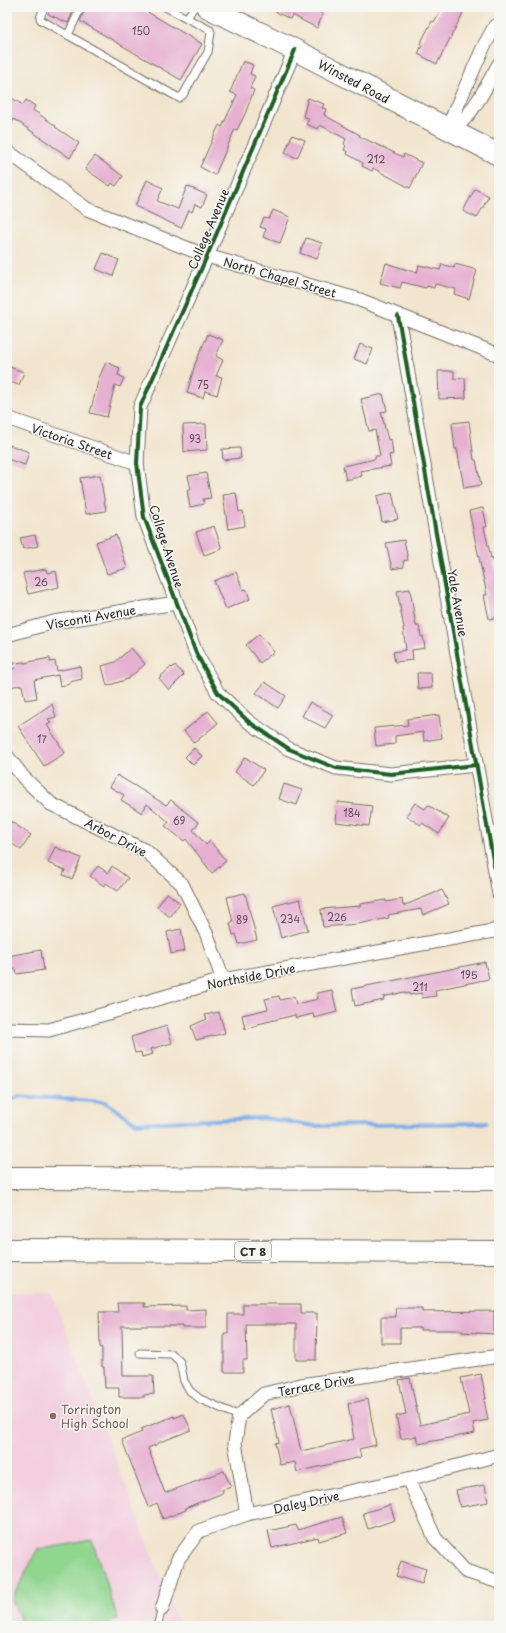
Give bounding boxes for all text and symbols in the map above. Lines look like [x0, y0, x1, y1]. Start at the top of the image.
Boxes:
house number: 150 [132, 23, 150, 38]
street label: Winsted Road [315, 55, 393, 107]
house number: 212 [367, 151, 385, 166]
street label: College Avenue [183, 186, 233, 272]
street label: North Chapel Street [221, 252, 339, 302]
house number: 75 [197, 377, 209, 392]
street label: Victoria Street [29, 419, 115, 463]
house number: 93 [189, 431, 201, 446]
street label: College Avenue [145, 502, 189, 590]
street label: Yale Avenue [443, 568, 473, 639]
house number: 26 [34, 574, 48, 589]
street label: Visconti Avenue [45, 600, 138, 634]
house number: 17 [37, 731, 48, 746]
house number: 184 [343, 805, 361, 820]
street label: Arbor Drive [82, 813, 150, 861]
house number: 69 [173, 813, 185, 828]
house number: 226 [327, 909, 347, 924]
house number: 234 [280, 911, 300, 926]
house number: 89 [236, 912, 248, 927]
street label: Northside Drive [205, 959, 297, 993]
house number: 195 [461, 967, 478, 982]
house number: 211 [412, 979, 428, 994]
road number: CT 8 [235, 1242, 271, 1260]
street label: Terrace Drive [276, 1369, 356, 1401]
place label: Torrington High School [61, 1400, 129, 1432]
marker: Torrington High School [48, 1411, 58, 1421]
street label: Daley Drive [271, 1486, 341, 1518]

